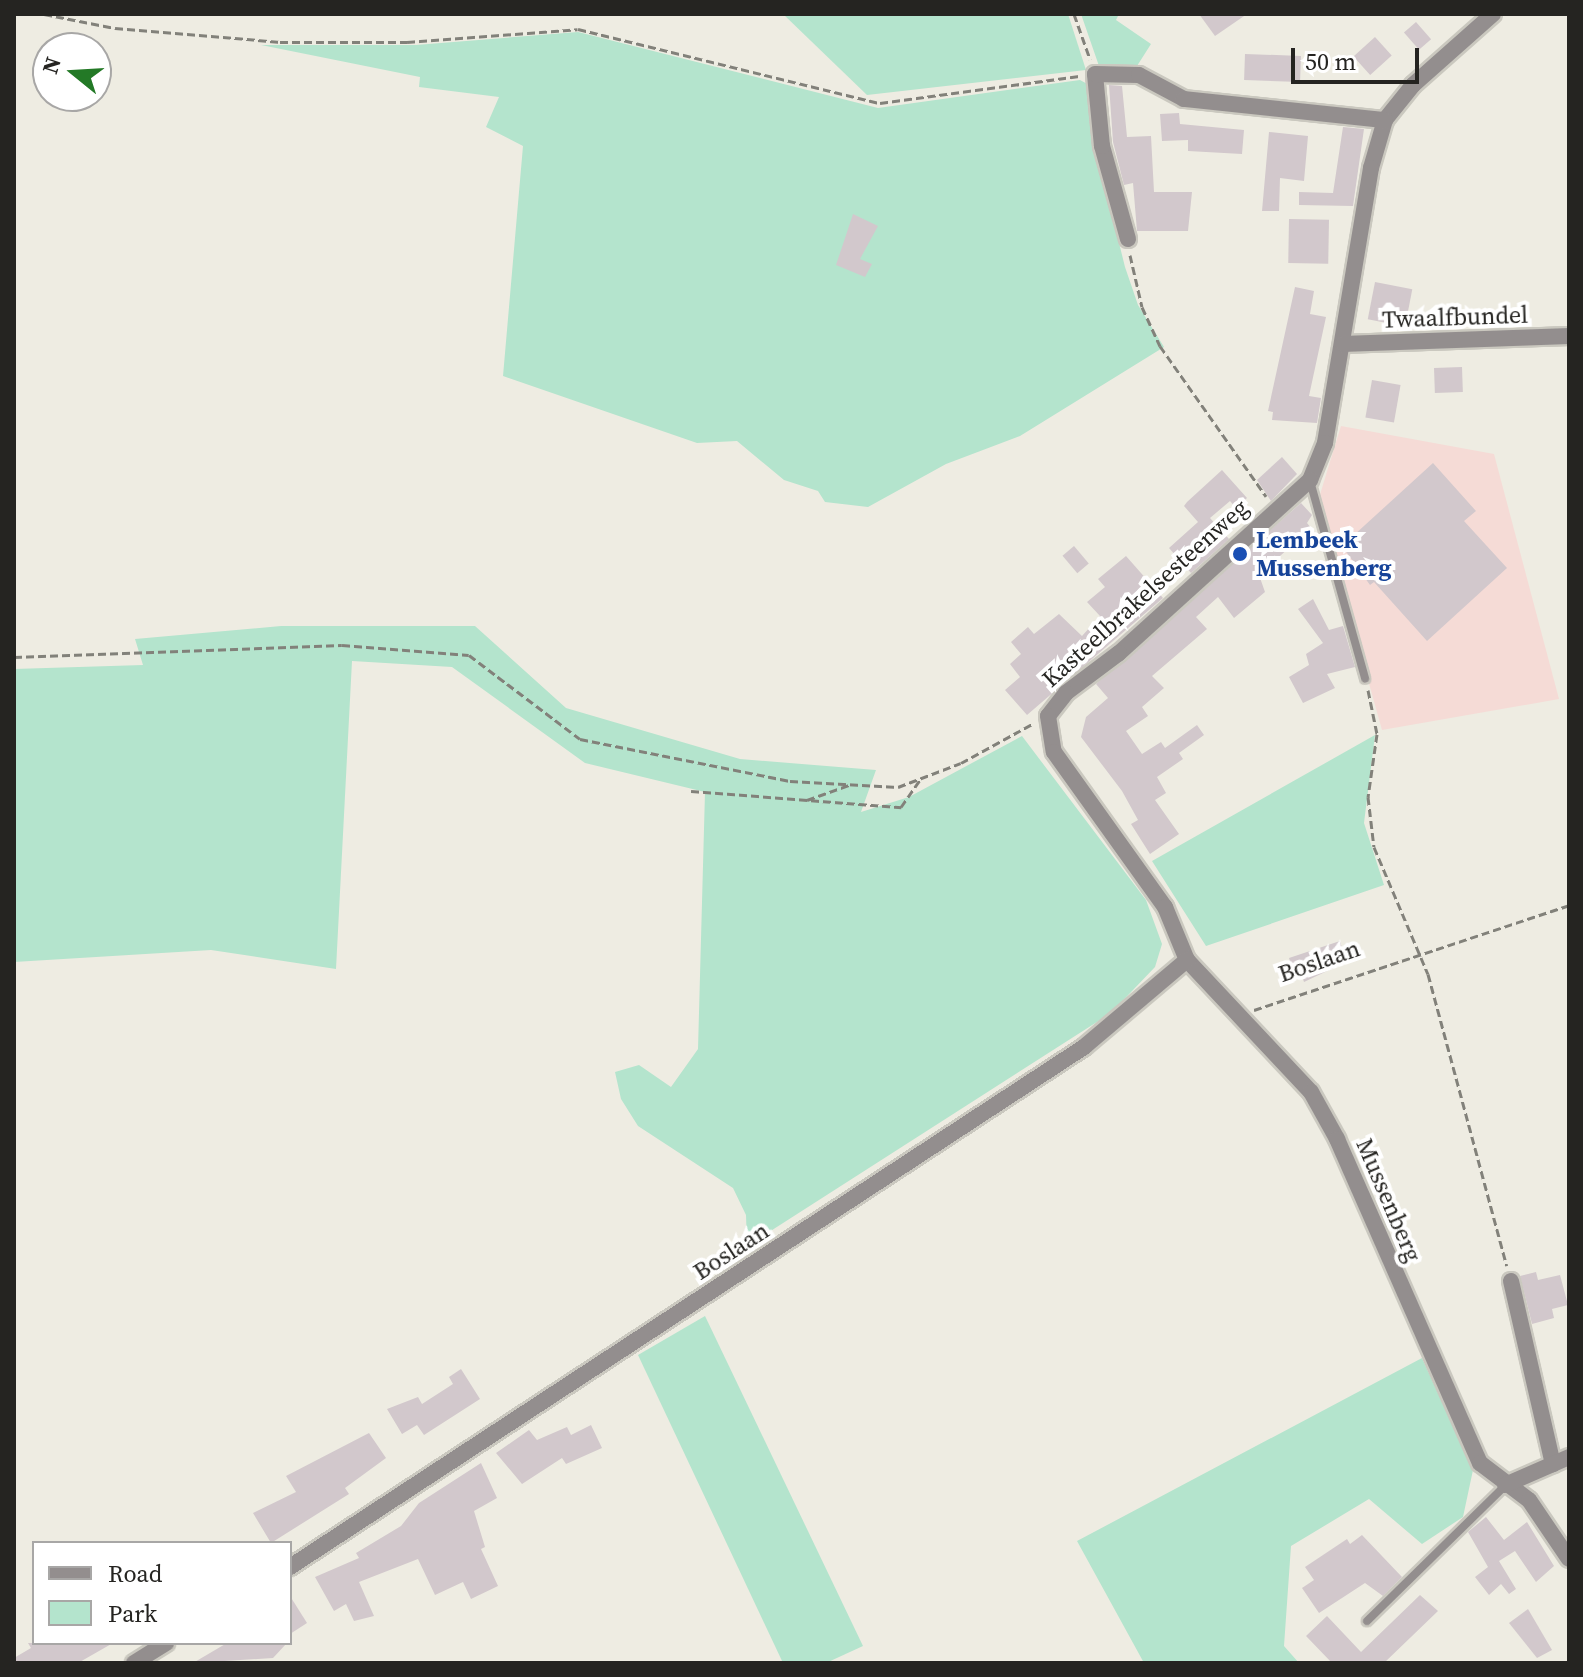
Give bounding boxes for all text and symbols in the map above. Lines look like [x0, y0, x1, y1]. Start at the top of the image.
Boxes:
north arrow [32, 32, 112, 112]
scale bar [1295, 32, 1423, 82]
text: 50 m [1305, 45, 1356, 78]
text: N [34, 53, 68, 77]
street label: Twaalfbundel [1381, 300, 1529, 334]
street label: Kasteelbrakelsesteenweg [1036, 493, 1254, 693]
place label: Lembeek Mussenberg [1256, 526, 1392, 582]
marker: Lembeek Mussenberg [1231, 545, 1249, 563]
street label: Boslaan [1274, 934, 1364, 988]
street label: Mussenberg [1350, 1134, 1428, 1266]
street label: Boslaan [688, 1216, 774, 1286]
legend [32, 1541, 292, 1645]
text: Road [108, 1557, 162, 1590]
text: Park [108, 1597, 157, 1630]

